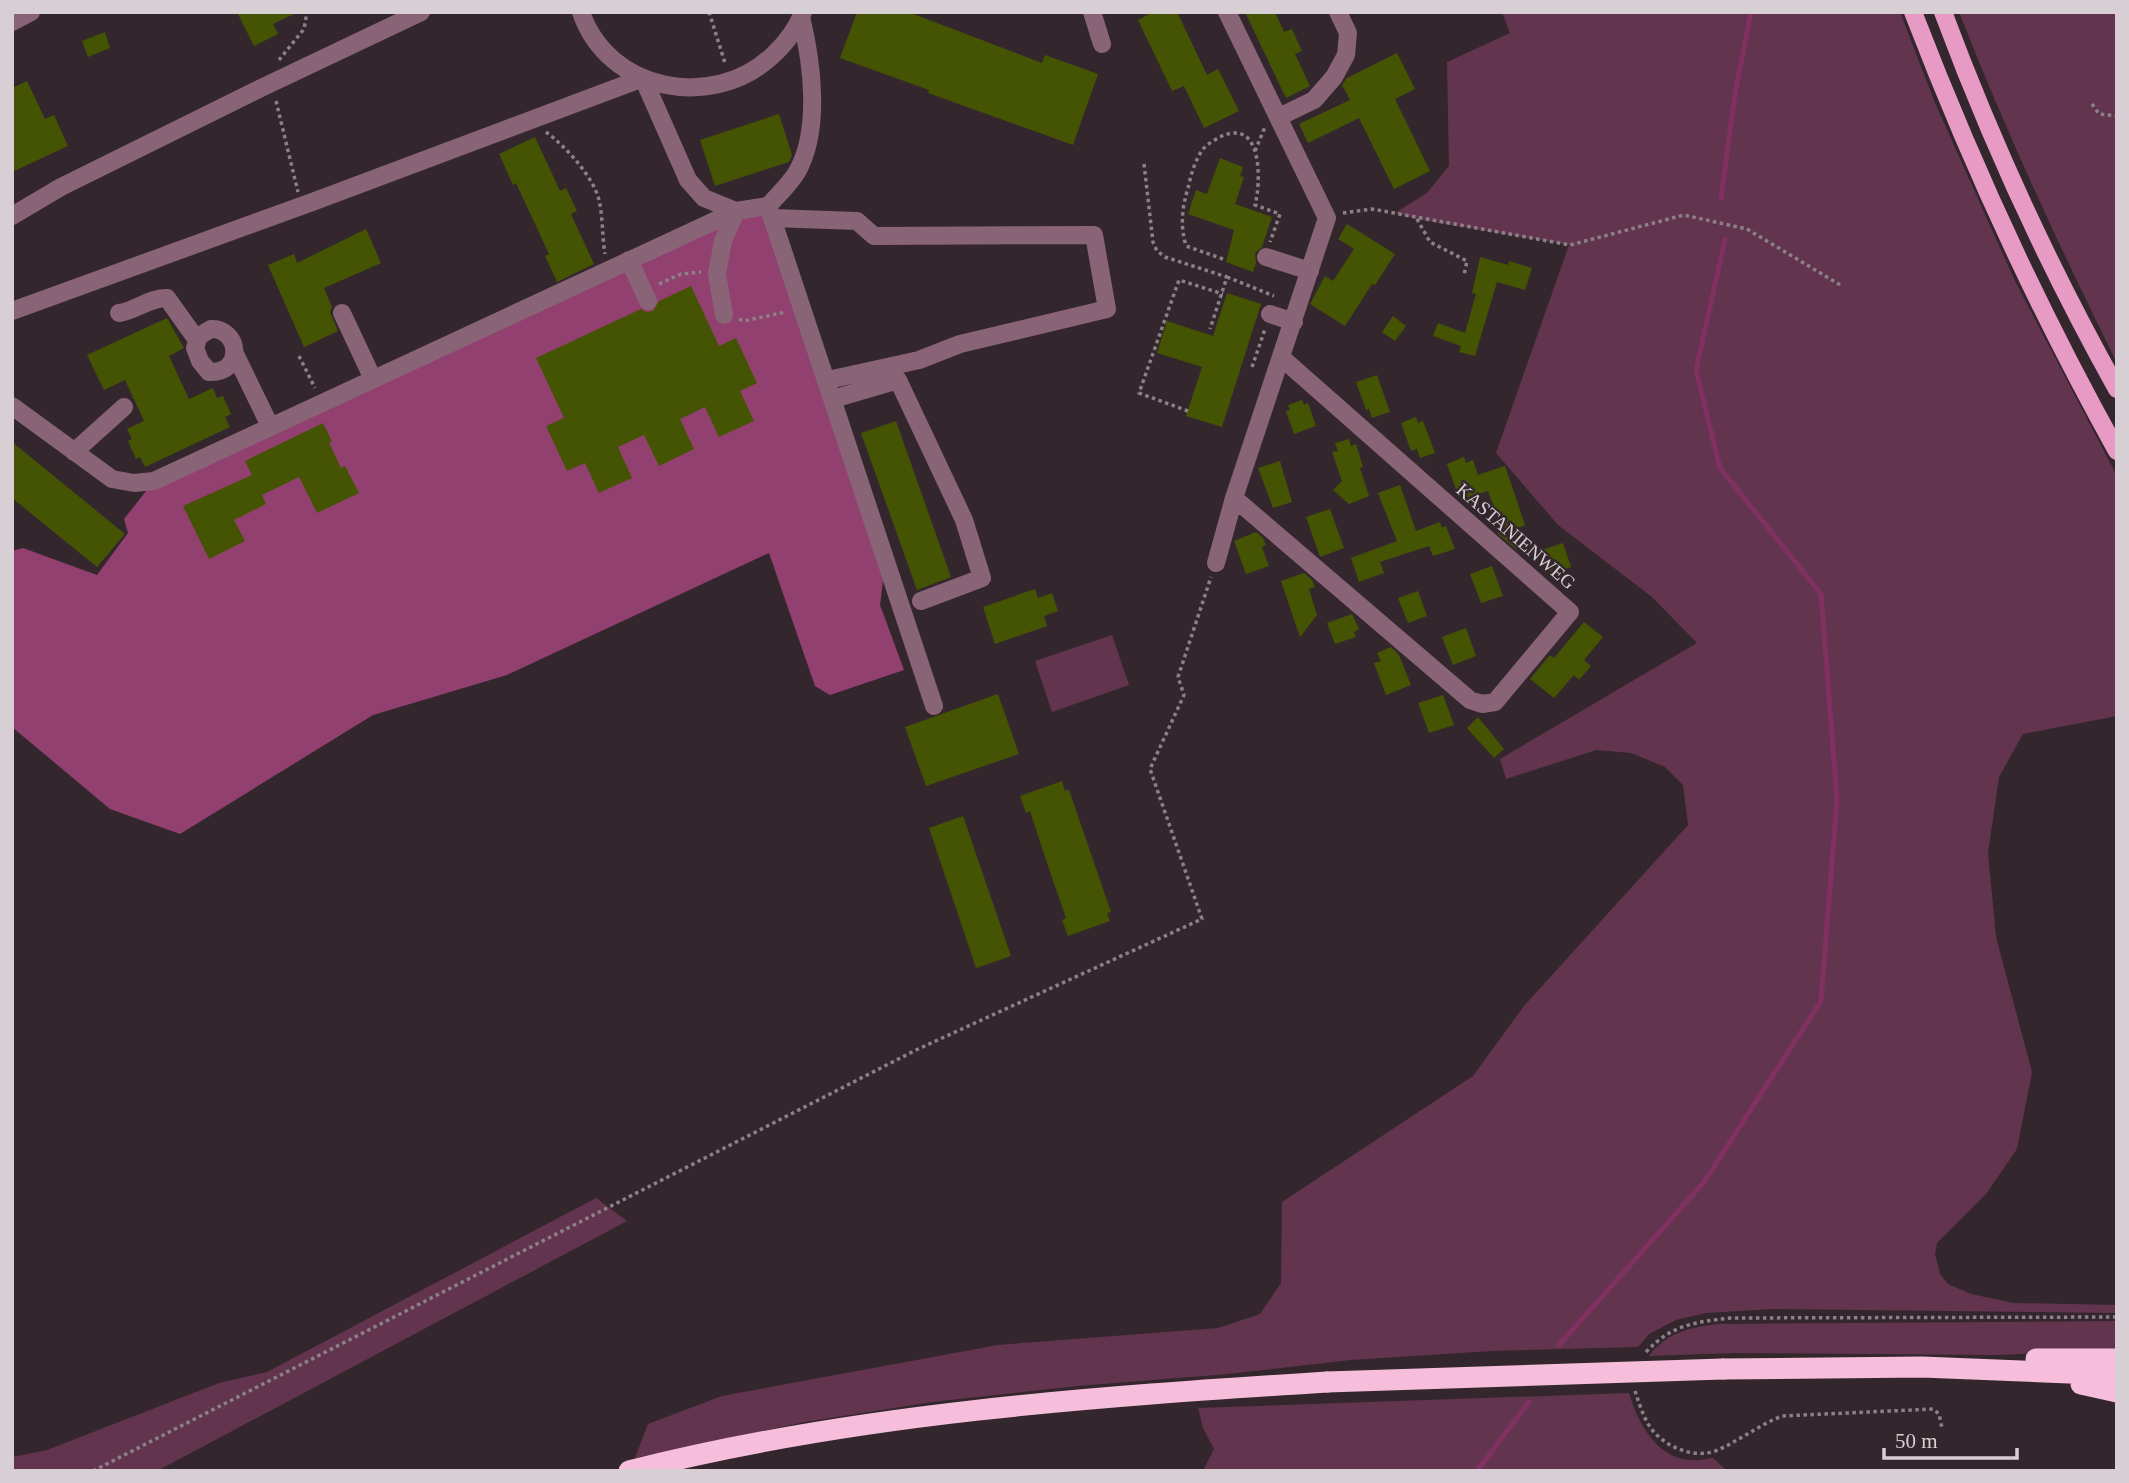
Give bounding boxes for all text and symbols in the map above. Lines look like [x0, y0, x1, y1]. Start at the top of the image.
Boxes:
street label: KASTANIENWEG [1452, 479, 1580, 593]
scale bar [1884, 1416, 2017, 1460]
text: 50 m [1895, 1429, 1938, 1453]

